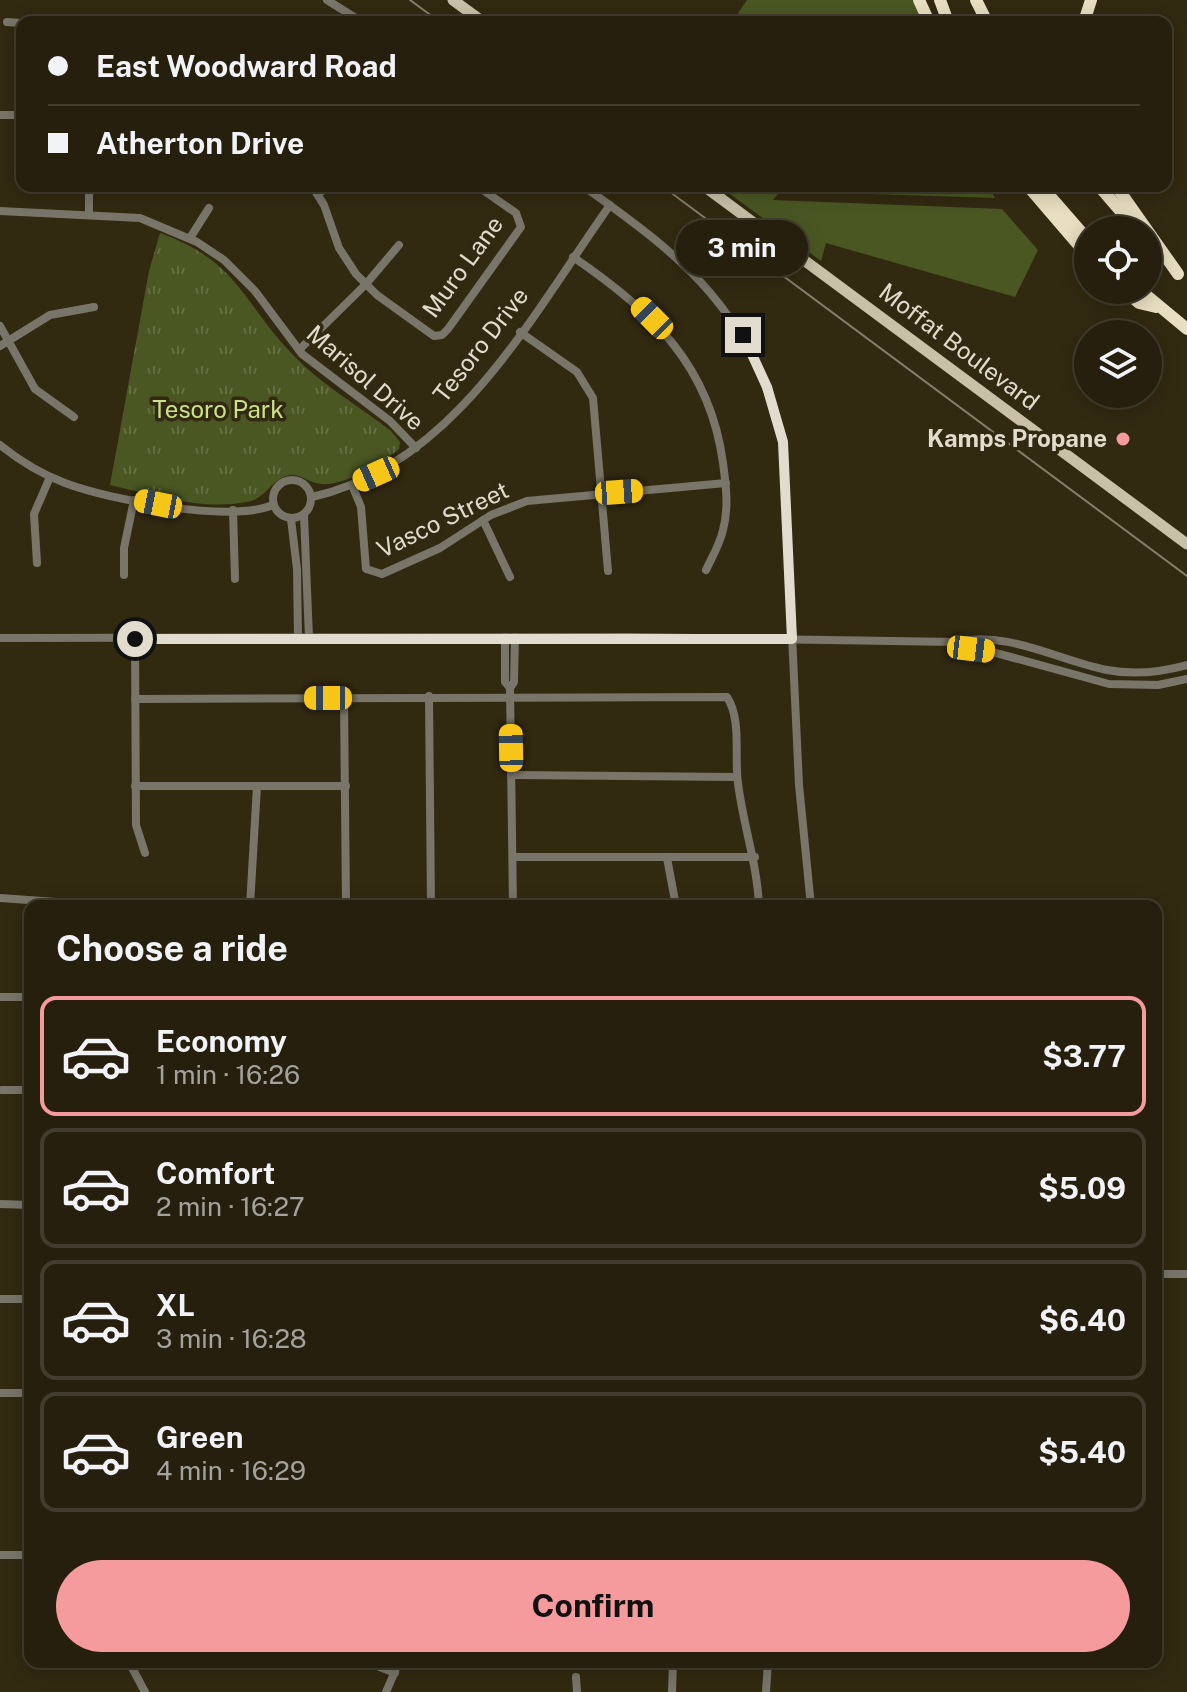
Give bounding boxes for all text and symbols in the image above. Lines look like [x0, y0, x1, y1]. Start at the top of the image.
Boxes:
text: East Woodward Road [96, 48, 397, 84]
text: Atherton Drive [96, 125, 304, 161]
street label: Muro Lane [416, 210, 508, 322]
map controls [1074, 216, 1162, 408]
button: locate [1074, 216, 1162, 304]
callout: 3 min [677, 219, 809, 275]
text: 3 min [708, 232, 776, 263]
street label: Moffat Boulevard [874, 277, 1045, 415]
street label: Tesoro Drive [427, 282, 534, 407]
car [627, 293, 677, 343]
route end [725, 317, 761, 353]
street label: Marisol Drive [301, 319, 430, 436]
button: layers [1074, 320, 1162, 408]
park label: Tesoro Park [152, 395, 284, 423]
place label: Kamps Propane [927, 424, 1107, 452]
marker: Kamps Propane [1114, 430, 1132, 448]
car [349, 453, 403, 495]
street label: Vasco Street [372, 475, 513, 563]
car [594, 478, 644, 506]
car [132, 488, 184, 520]
route start [117, 621, 153, 657]
car [946, 634, 996, 664]
car [304, 686, 352, 710]
car [499, 724, 523, 772]
text: Choose a ride [56, 927, 288, 969]
icon: car [60, 1020, 132, 1092]
text: Economy [156, 1023, 287, 1059]
text: $3.77 [1042, 1038, 1126, 1074]
text: 1 min · 16:26 [156, 1059, 300, 1090]
icon: car [60, 1152, 132, 1224]
text: Comfort [156, 1155, 275, 1191]
text: $5.09 [1038, 1170, 1126, 1206]
text: 2 min · 16:27 [156, 1191, 305, 1222]
icon: car [60, 1284, 132, 1356]
text: XL [156, 1287, 195, 1323]
text: $6.40 [1039, 1302, 1126, 1338]
text: 3 min · 16:28 [156, 1323, 307, 1354]
icon: car [60, 1416, 132, 1488]
text: Green [156, 1419, 243, 1455]
text: $5.40 [1038, 1434, 1126, 1470]
text: 4 min · 16:29 [156, 1455, 306, 1486]
button: Confirm [56, 1560, 1130, 1652]

